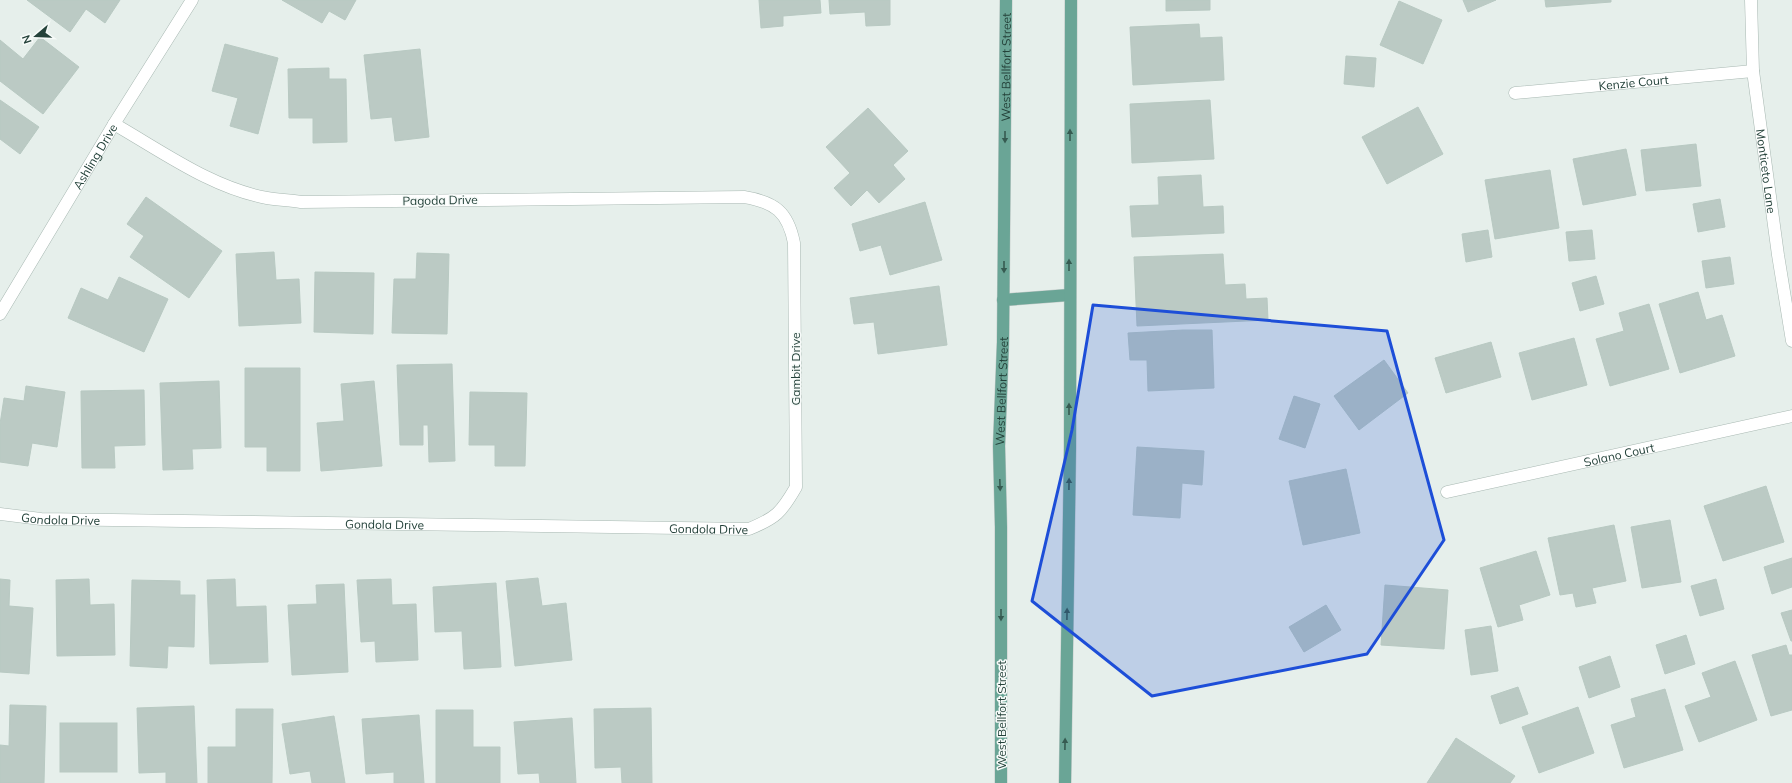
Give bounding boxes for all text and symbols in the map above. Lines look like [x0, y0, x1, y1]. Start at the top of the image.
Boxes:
street label: West Bellfort Street [997, 13, 1013, 122]
north arrow [16, 16, 56, 56]
text: N [19, 33, 35, 45]
street label: Kenzie Court [1598, 71, 1669, 93]
street label: Ashling Drive [69, 121, 120, 192]
one-way arrow [1067, 128, 1073, 141]
street label: Monticeto Lane [1753, 128, 1780, 214]
one-way arrow [1002, 131, 1008, 144]
street label: Pagoda Drive [402, 192, 478, 208]
one-way arrow [1066, 258, 1072, 271]
one-way arrow [1001, 261, 1007, 274]
street label: Gambit Drive [788, 333, 803, 405]
street label: West Bellfort Street [992, 337, 1011, 446]
one-way arrow [1066, 402, 1072, 415]
street label: Solano Court [1582, 439, 1656, 469]
one-way arrow [1066, 477, 1072, 490]
one-way arrow [996, 479, 1003, 491]
street label: Gondola Drive [20, 509, 100, 527]
street label: Gondola Drive [345, 516, 424, 532]
street label: Gondola Drive [669, 520, 748, 536]
one-way arrow [1064, 607, 1070, 620]
one-way arrow [998, 609, 1004, 622]
street label: West Bellfort Street [994, 661, 1009, 769]
one-way arrow [1062, 737, 1068, 750]

